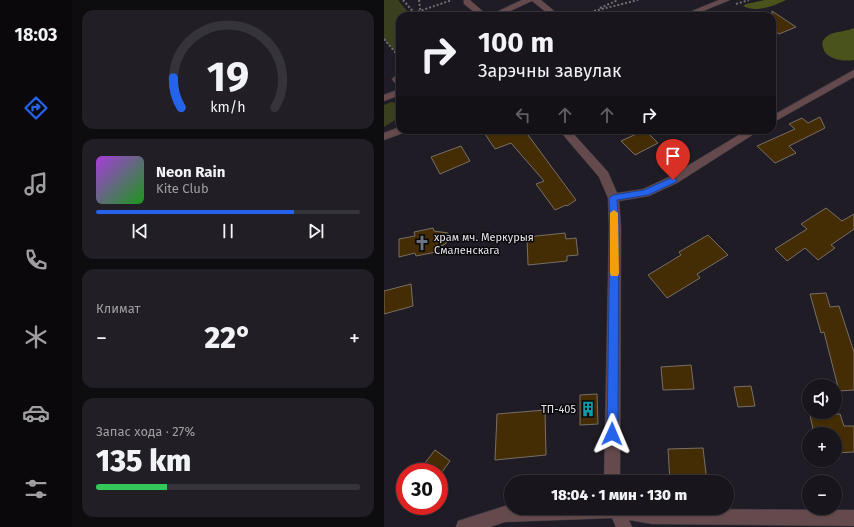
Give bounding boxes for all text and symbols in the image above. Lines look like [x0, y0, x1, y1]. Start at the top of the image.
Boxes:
text: 18:03 [15, 24, 57, 46]
text: 100 m [478, 26, 554, 59]
icon: right [412, 28, 464, 80]
text: 19 [207, 51, 249, 101]
text: Зарэчны завулак [478, 60, 621, 82]
icon: directions [22, 94, 50, 122]
text: km/h [210, 98, 246, 115]
icon: left [512, 104, 534, 126]
icon: ahead [554, 104, 576, 126]
icon: ahead [596, 104, 618, 126]
icon: right [638, 104, 660, 126]
pin [656, 139, 690, 180]
icon: arrive [662, 145, 684, 167]
text: Neon Rain [156, 163, 225, 181]
icon: music [22, 170, 50, 198]
text: Kite Club [156, 181, 209, 196]
icon: previous [129, 220, 151, 242]
icon: pause [217, 220, 239, 242]
icon: next [305, 220, 327, 242]
place label: храм мч. Меркурыя Смаленскага [434, 231, 534, 257]
church icon: храм мч. Меркурыя Смаленскага [413, 234, 431, 252]
icon: phone [22, 246, 50, 274]
text: Климат [96, 301, 140, 316]
text: 22° [205, 320, 252, 356]
icon: climate [22, 323, 50, 351]
text: − [96, 325, 107, 352]
text: + [349, 325, 360, 352]
map controls [802, 379, 842, 515]
button: sound [802, 379, 842, 419]
icon: car [22, 399, 50, 427]
building icon: ТП-405 [579, 400, 597, 418]
place label: ТП-405 [541, 403, 576, 416]
position arrow [591, 413, 633, 455]
text: Запас хода · 27% [96, 424, 195, 439]
button: + [802, 427, 842, 467]
text: 135 km [96, 443, 191, 479]
speed limit sign: 30 [396, 463, 448, 515]
icon: filters [22, 475, 50, 503]
button: − [802, 475, 842, 515]
text: 18:04 · 1 мин · 130 m [551, 486, 687, 504]

